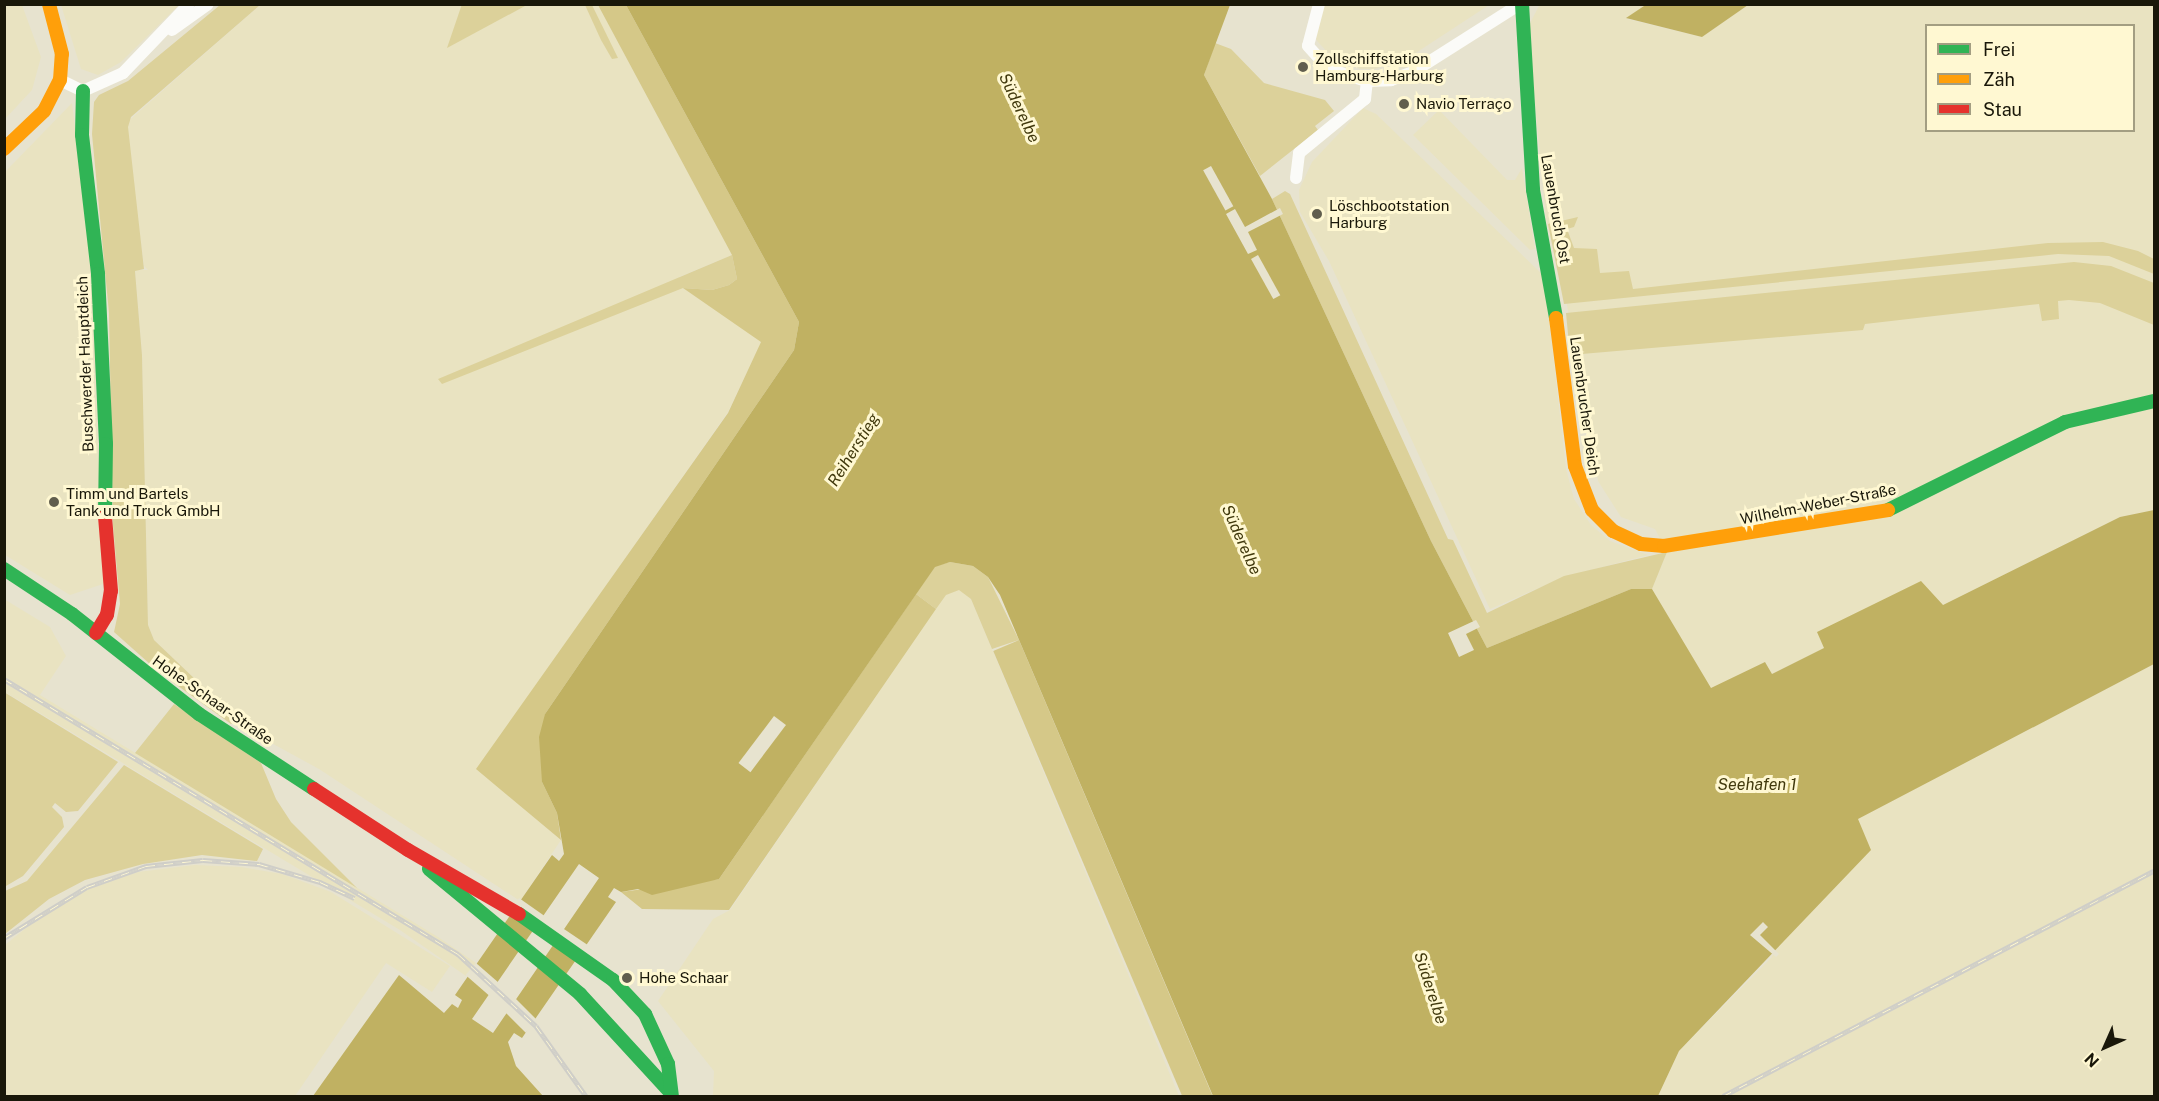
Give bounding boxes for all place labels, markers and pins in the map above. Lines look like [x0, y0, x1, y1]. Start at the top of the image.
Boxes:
place label: Zollschiffstation Hamburg-Harburg [1315, 49, 1444, 84]
marker: Zollschiffstation Hamburg-Harburg [1296, 60, 1310, 74]
place label: Navio Terraço [1416, 95, 1511, 113]
marker: Navio Terraço [1397, 97, 1411, 111]
place label: Löschbootstation Harburg [1329, 196, 1449, 231]
marker: Löschbootstation Harburg [1310, 207, 1324, 221]
place label: Timm und Bartels Tank und Truck GmbH [66, 484, 220, 519]
marker: Timm und Bartels Tank und Truck GmbH [47, 495, 61, 509]
place label: Hohe Schaar [639, 969, 729, 987]
marker: Hohe Schaar [620, 971, 634, 985]

